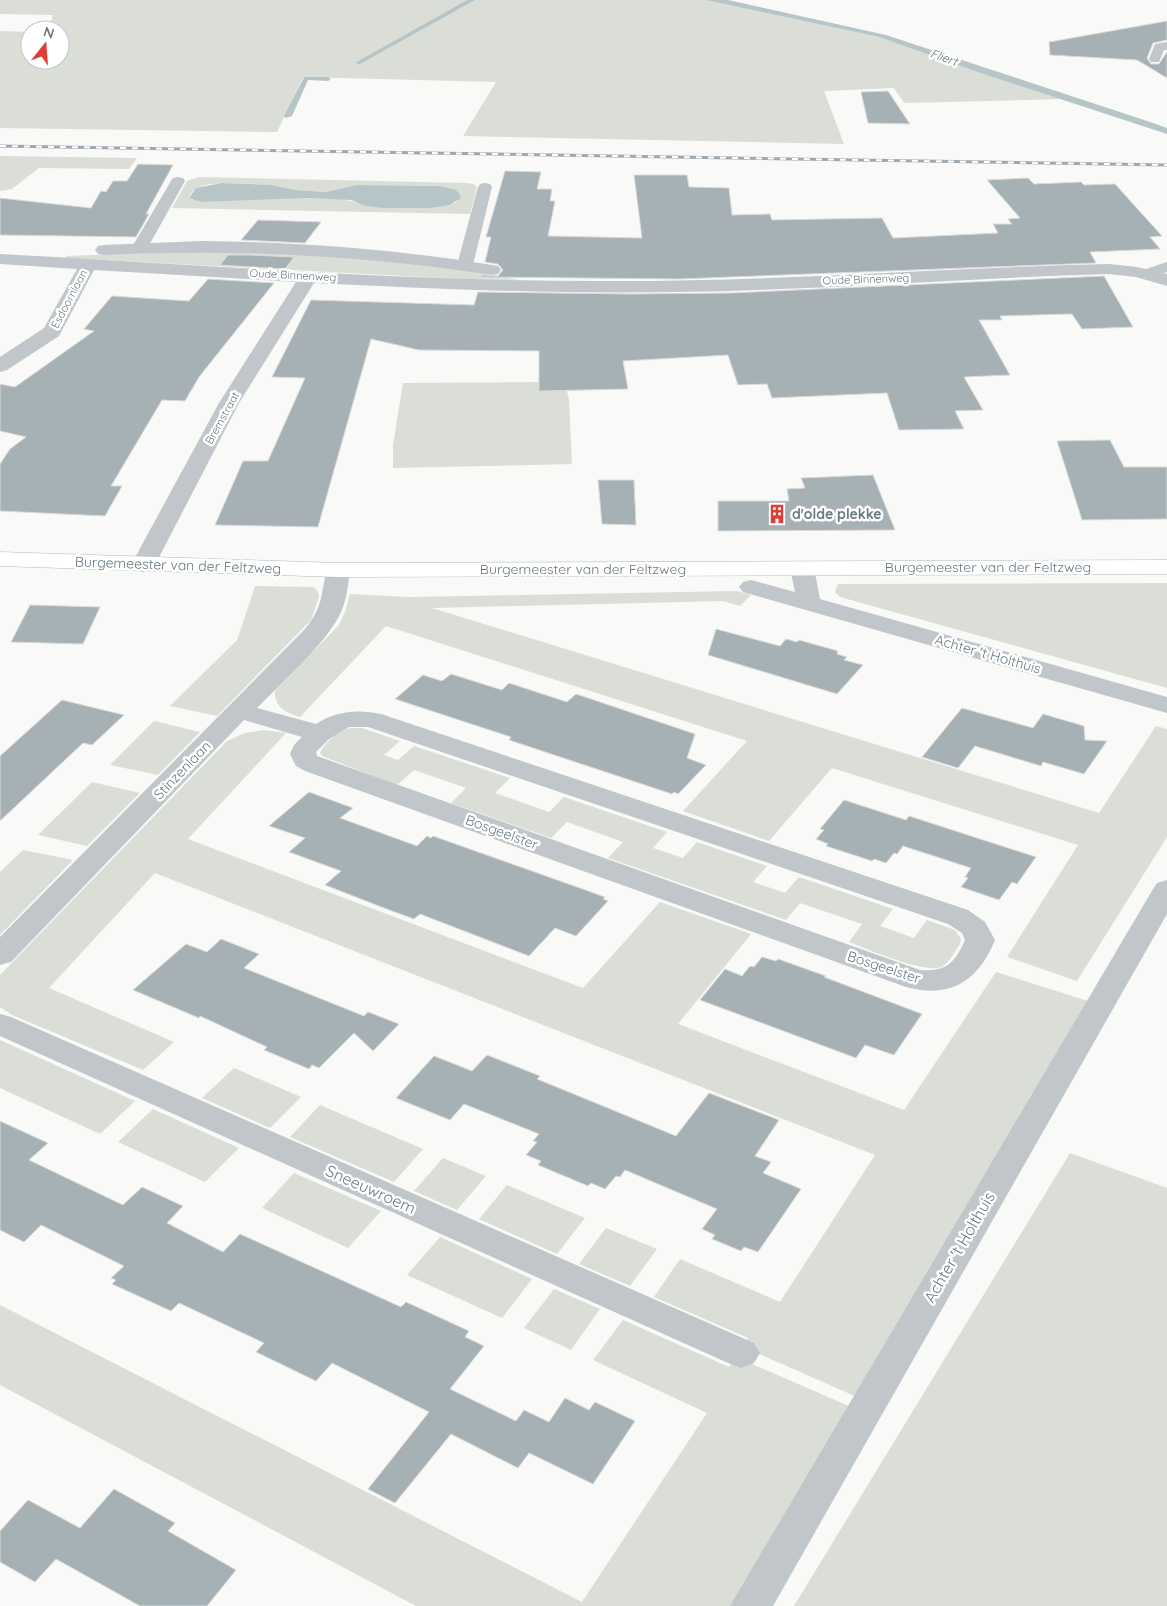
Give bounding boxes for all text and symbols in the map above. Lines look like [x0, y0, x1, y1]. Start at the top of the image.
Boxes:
north arrow [20, 20, 70, 70]
text: N [41, 22, 56, 43]
water label: Fliert [929, 45, 961, 69]
street label: Oude Binnenweg [249, 266, 337, 284]
street label: Esdoornlaan [48, 267, 90, 331]
street label: Oude Binnenweg [822, 270, 910, 288]
street label: Bremstraat [202, 389, 242, 447]
building icon: d'olde plekke [766, 503, 788, 525]
place label: d'olde plekke [792, 505, 882, 523]
street label: Burgemeester van der Feltzweg [75, 552, 281, 578]
street label: Burgemeester van der Feltzweg [885, 558, 1091, 576]
street label: Burgemeester van der Feltzweg [480, 560, 686, 578]
street label: Achter 't Holthuis [933, 630, 1043, 678]
street label: Stinzenlaan [150, 737, 214, 803]
street label: Bosgeelster [463, 811, 541, 854]
street label: Bosgeelster [845, 947, 924, 988]
street label: Sneeuwroem [323, 1160, 419, 1218]
street label: Achter 't Holthuis [919, 1188, 999, 1306]

